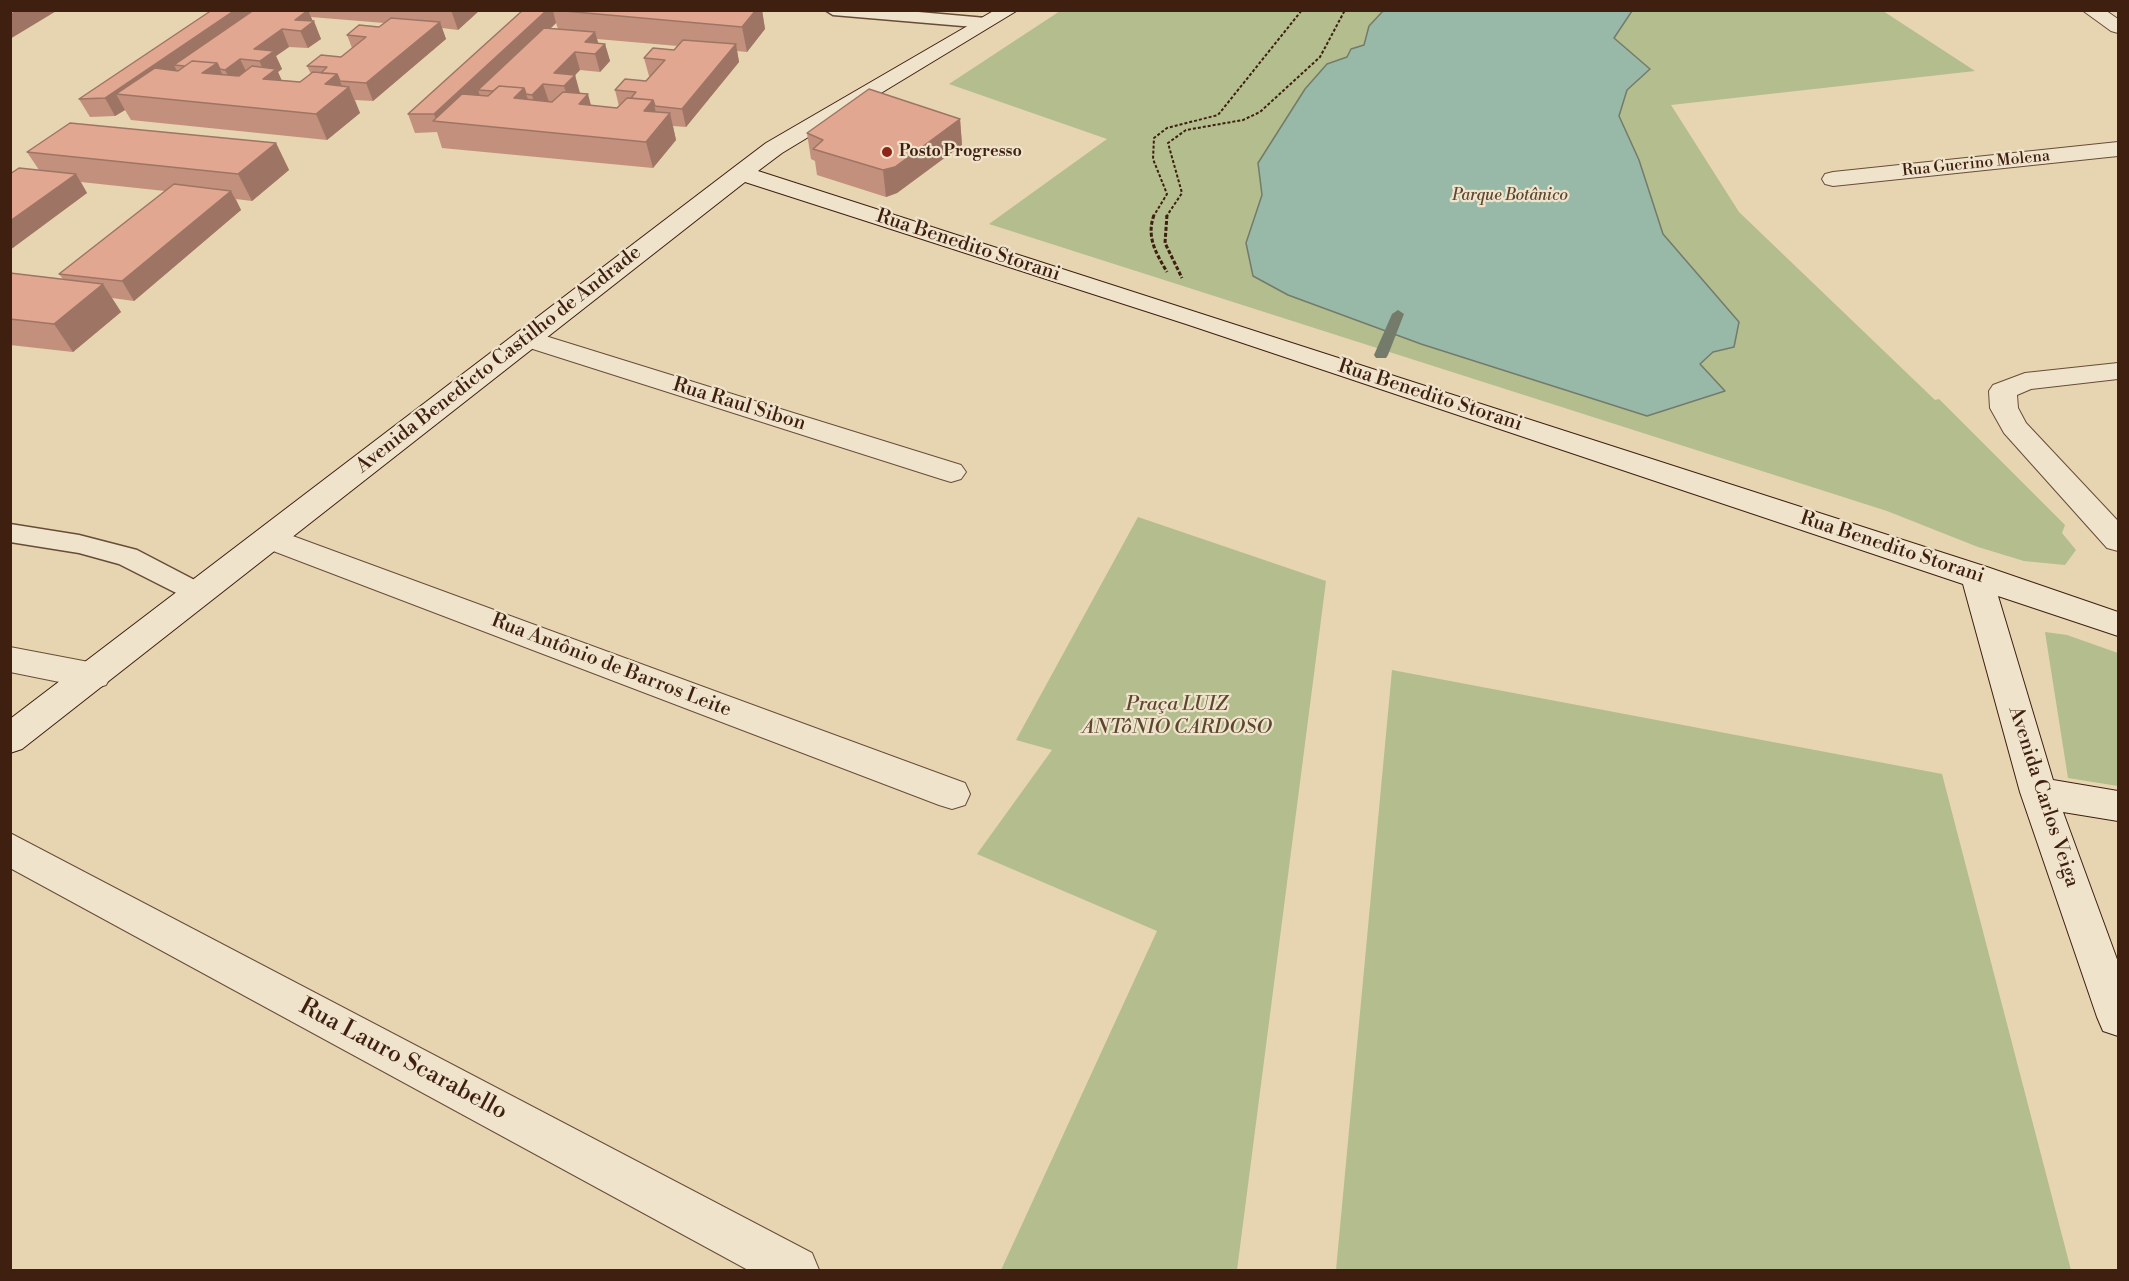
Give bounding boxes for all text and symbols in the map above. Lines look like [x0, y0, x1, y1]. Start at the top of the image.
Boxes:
place label: Posto Progresso [899, 142, 1022, 162]
marker: Posto Progresso [880, 145, 894, 159]
street label: Rua Guerino Molena [1901, 147, 2051, 181]
park label: Parque Botânico [1452, 186, 1568, 206]
street label: Rua Benedito Storani [873, 205, 1063, 287]
street label: Avenida Benedicto Castilho de Andrade [352, 241, 646, 479]
street label: Rua Benedito Storani [1335, 355, 1525, 437]
street label: Rua Raul Sibon [670, 373, 808, 437]
street label: Rua Benedito Storani [1797, 507, 1987, 589]
street label: Rua Antônio de Barros Leite [488, 609, 734, 723]
park label: Praça LUIZ ANTôNIO CARDOSO [1082, 693, 1272, 740]
street label: Avenida Carlos Veiga [2002, 704, 2084, 890]
street label: Rua Lauro Scarabello [294, 993, 512, 1127]

